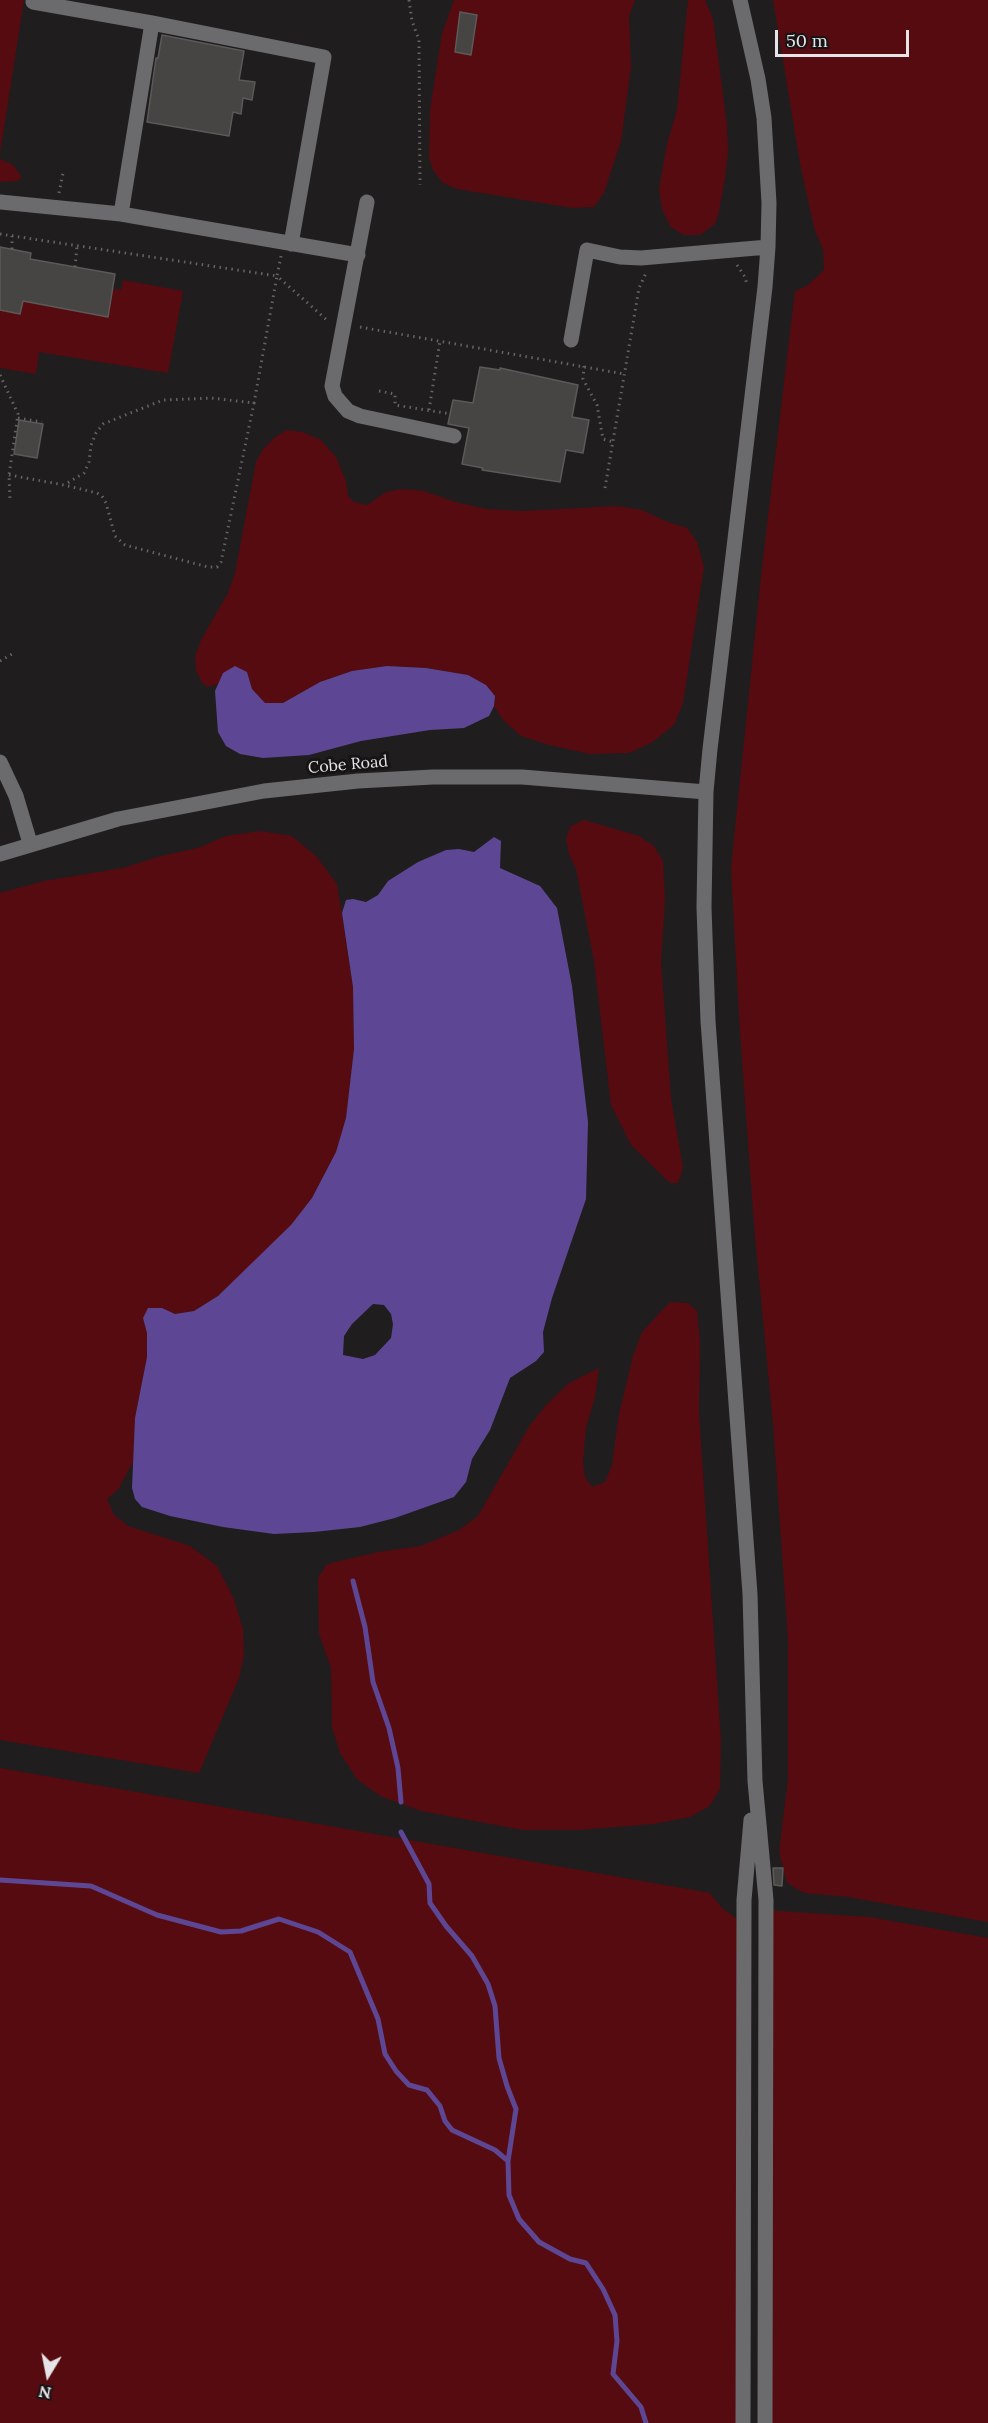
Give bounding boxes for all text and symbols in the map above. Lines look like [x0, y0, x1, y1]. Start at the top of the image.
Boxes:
scale bar [778, 18, 912, 56]
text: 50 m [786, 29, 828, 52]
street label: Cobe Road [307, 752, 389, 778]
north arrow [18, 2345, 78, 2405]
text: N [37, 2382, 53, 2404]

